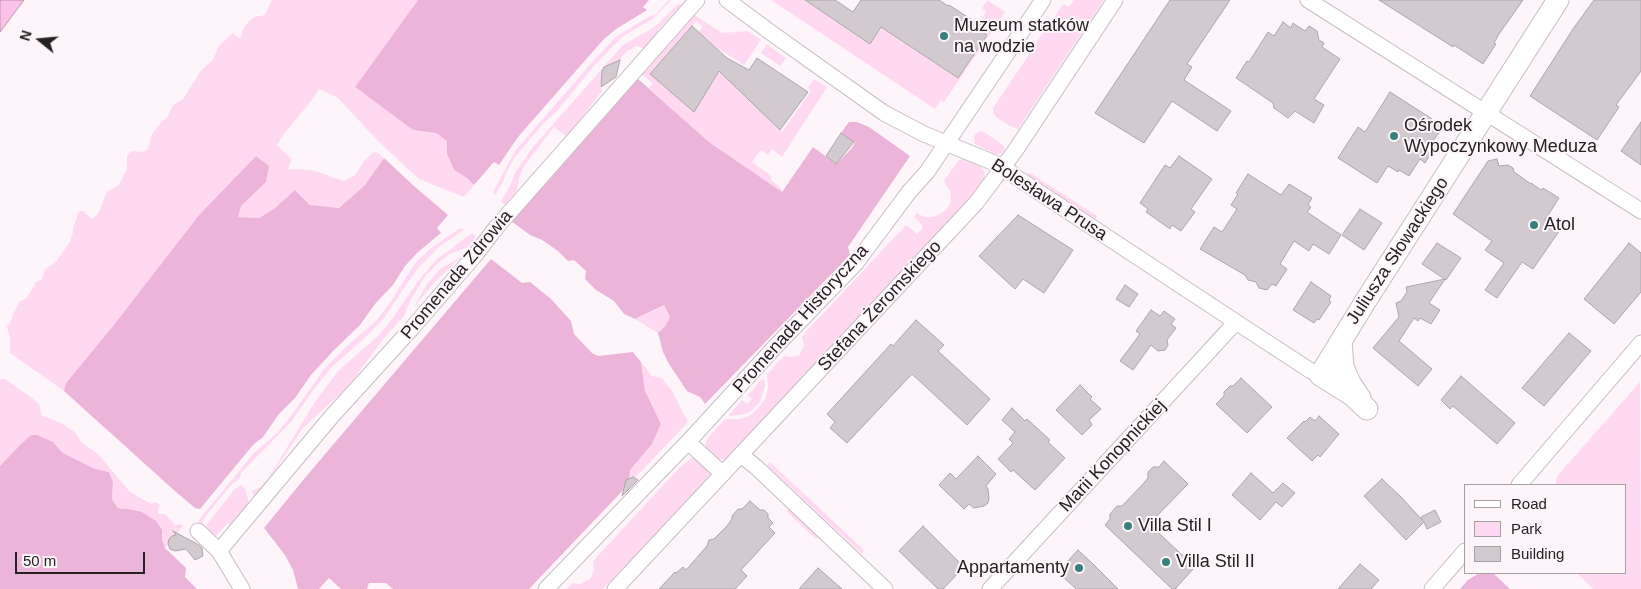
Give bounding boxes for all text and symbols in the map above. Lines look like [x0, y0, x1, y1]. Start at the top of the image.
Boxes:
north arrow [15, 15, 65, 65]
place label: Muzeum statków na wodzie [954, 15, 1089, 58]
text: N [17, 28, 35, 43]
marker: Muzeum statków na wodzie [938, 30, 950, 42]
place label: Ośrodek Wypoczynkowy Meduza [1404, 115, 1597, 158]
marker: Ośrodek Wypoczynkowy Meduza [1388, 130, 1400, 142]
street label: Bolesława Prusa [987, 154, 1111, 246]
street label: Juliusza Słowackiego [1342, 173, 1454, 329]
street label: Promenada Zdrowia [397, 206, 517, 344]
place label: Atol [1544, 214, 1575, 236]
marker: Atol [1528, 219, 1540, 231]
street label: Stefana Żeromskiego [814, 236, 946, 376]
street label: Promenada Historyczna [729, 240, 873, 398]
street label: Marii Konopnickiej [1055, 395, 1171, 517]
legend [1464, 484, 1626, 574]
text: Road [1511, 495, 1547, 512]
place label: Villa Stil I [1138, 515, 1212, 537]
marker: Villa Stil I [1122, 520, 1134, 532]
text: Park [1511, 520, 1542, 537]
scale bar [18, 542, 148, 574]
text: Building [1511, 545, 1564, 562]
place label: Villa Stil II [1176, 551, 1255, 573]
text: 50 m [23, 552, 56, 569]
marker: Villa Stil II [1160, 556, 1172, 568]
place label: Appartamenty [957, 557, 1069, 579]
marker: Appartamenty [1073, 562, 1085, 574]

